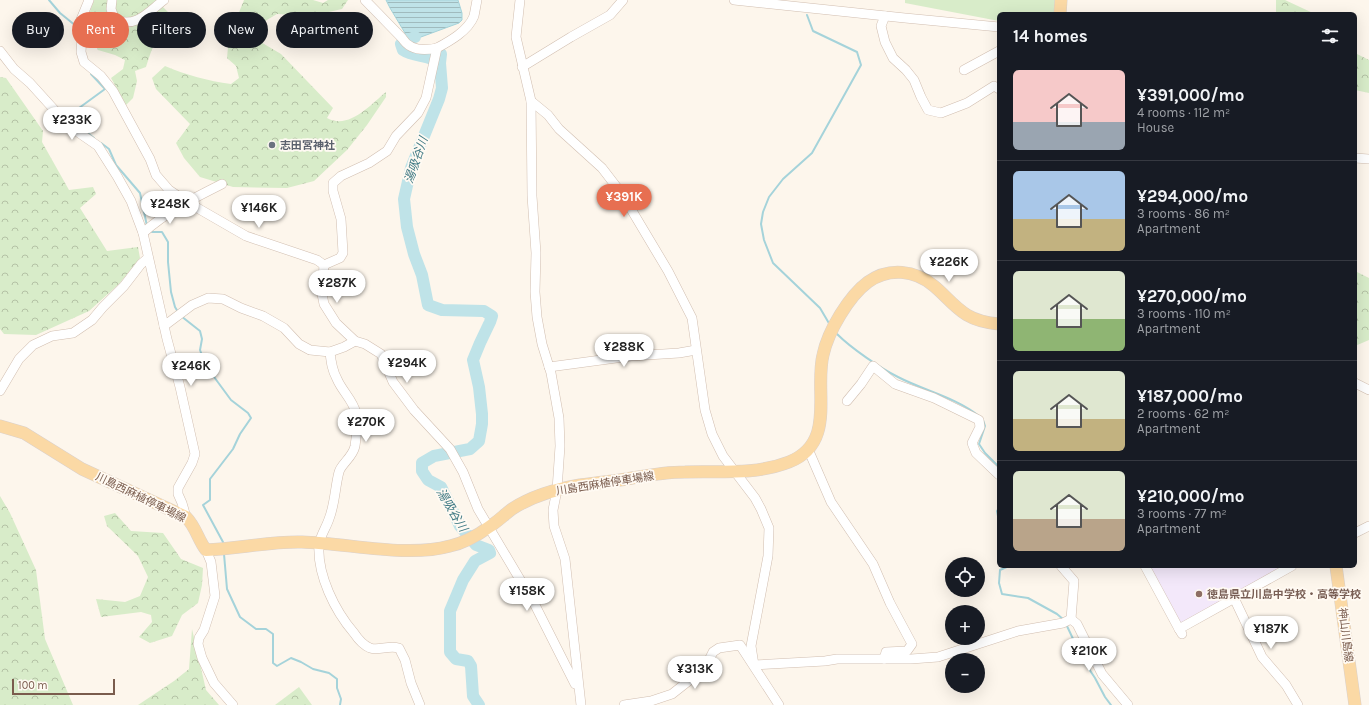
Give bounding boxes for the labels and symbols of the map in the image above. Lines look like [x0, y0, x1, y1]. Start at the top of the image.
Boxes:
pin: ¥233K [44, 107, 100, 141]
water label: 湯吸谷川 [402, 133, 431, 185]
place label: 志田宮神社 [280, 139, 335, 152]
marker: 志田宮神社 [267, 140, 277, 150]
pin: ¥391K [596, 184, 652, 218]
pin: ¥248K [142, 191, 198, 225]
pin: ¥146K [231, 195, 287, 229]
pin: ¥226K [921, 249, 977, 283]
pin: ¥287K [309, 270, 365, 304]
pin: ¥288K [596, 334, 652, 368]
pin: ¥294K [379, 350, 435, 384]
pin: ¥246K [163, 353, 219, 387]
pin: ¥270K [338, 409, 394, 443]
street label: 川島西麻植停車場線 [555, 469, 655, 498]
street label: 川島西麻植停車場線 [93, 470, 188, 525]
water label: 湯吸谷川 [434, 486, 471, 536]
pin: ¥158K [499, 578, 555, 612]
place label: 徳島県立川島中学校・高等学校 [1207, 588, 1361, 601]
marker: 徳島県立川島中学校・高等学校 [1194, 589, 1204, 599]
street label: 神山川島線 [1336, 607, 1355, 663]
pin: ¥187K [1243, 616, 1299, 650]
pin: ¥210K [1061, 638, 1117, 672]
pin: ¥313K [667, 656, 723, 690]
scale bar [12, 677, 115, 696]

